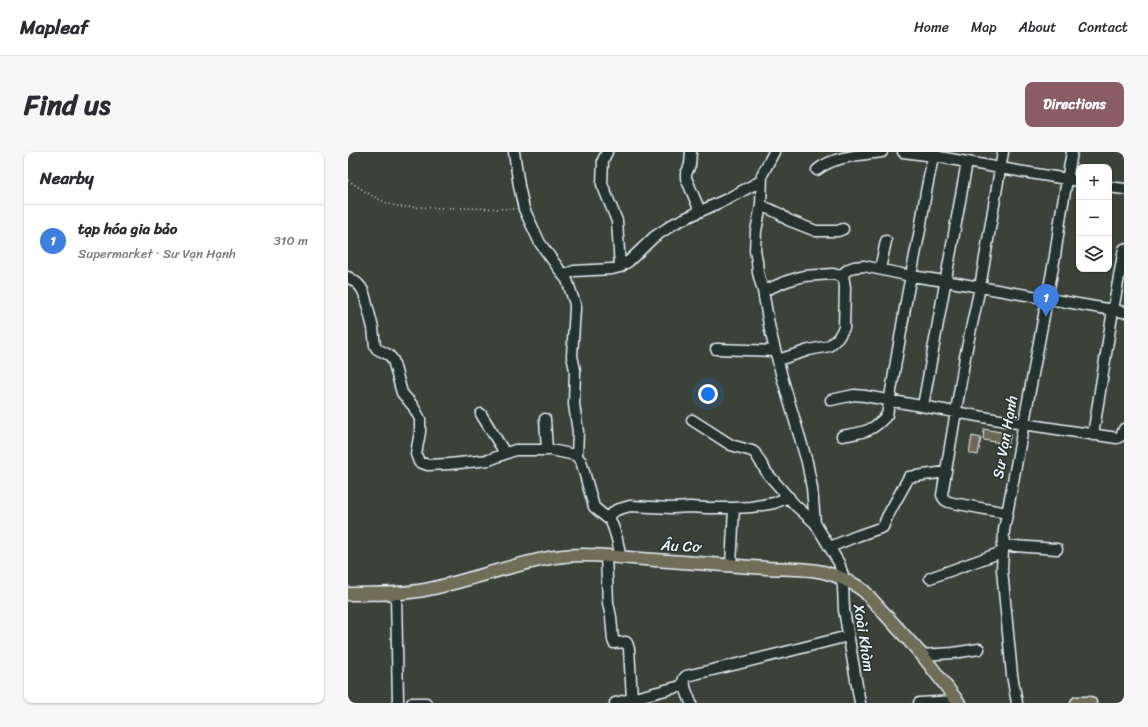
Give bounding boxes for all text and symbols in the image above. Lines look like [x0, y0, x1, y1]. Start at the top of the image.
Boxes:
text: Mapleaf [20, 11, 88, 44]
text: Home [914, 15, 949, 40]
text: Map [971, 15, 997, 40]
text: About [1019, 15, 1056, 40]
text: Contact [1078, 15, 1128, 40]
text: Find us [24, 80, 111, 129]
button: Directions [1025, 82, 1124, 127]
text: Nearby [40, 163, 94, 193]
map controls [1076, 164, 1112, 272]
button: + [1076, 164, 1112, 200]
button: − [1076, 200, 1112, 236]
text: tạp hóa gia bảo [78, 216, 177, 242]
text: 1 [50, 229, 56, 252]
text: 310 m [274, 229, 308, 252]
button: layers [1076, 236, 1112, 272]
text: Supermarket · Sư Vạn Hạnh [78, 242, 236, 265]
pin: 1 [1033, 284, 1059, 317]
your location [698, 384, 718, 404]
street label: Sư Vạn Hạnh [985, 393, 1025, 481]
street label: Âu Cơ [659, 532, 703, 560]
street label: Xoài Khòm [846, 601, 882, 674]

